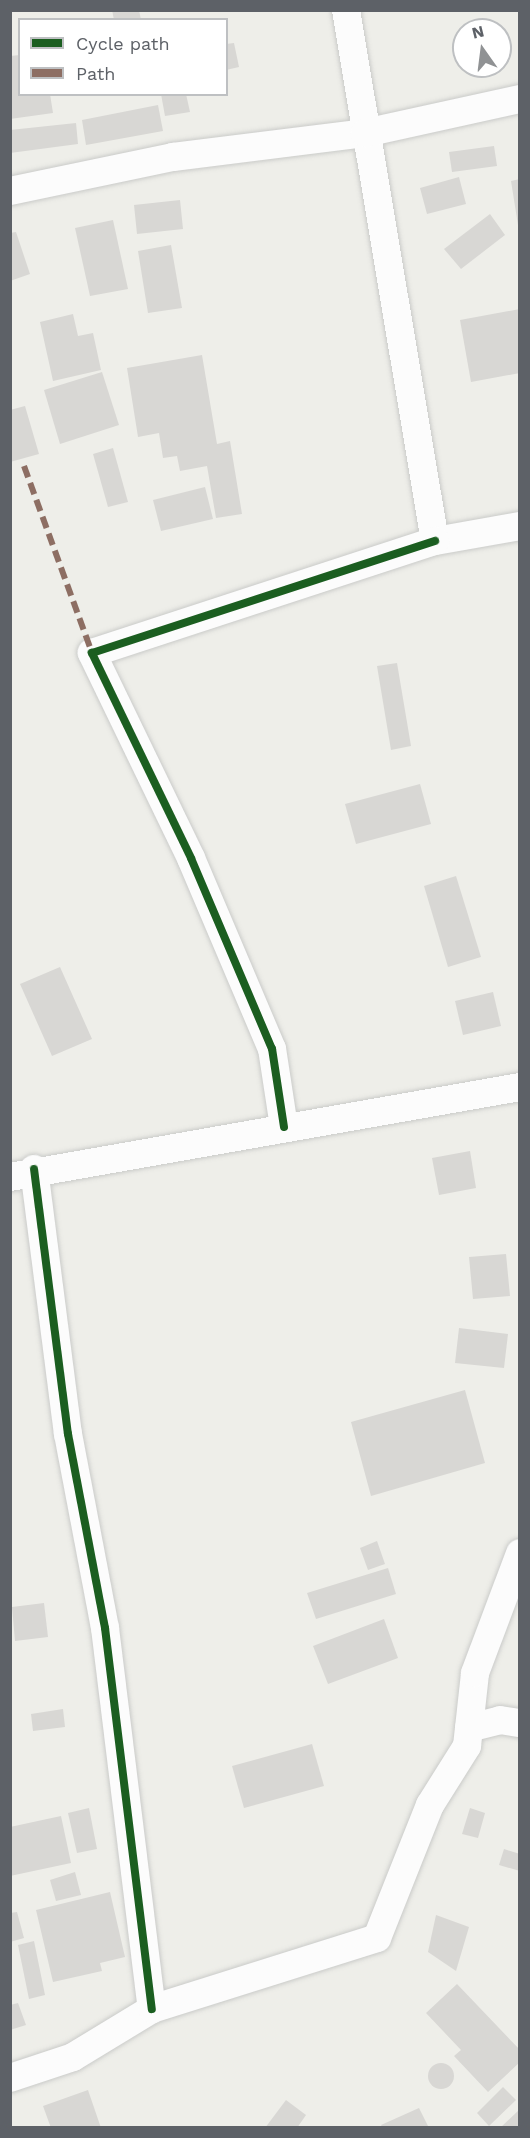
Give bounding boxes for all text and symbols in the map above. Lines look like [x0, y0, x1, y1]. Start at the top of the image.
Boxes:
legend [18, 18, 228, 96]
north arrow [452, 18, 512, 78]
text: N [470, 21, 486, 43]
text: Cycle path [76, 33, 170, 54]
text: Path [76, 63, 116, 84]

